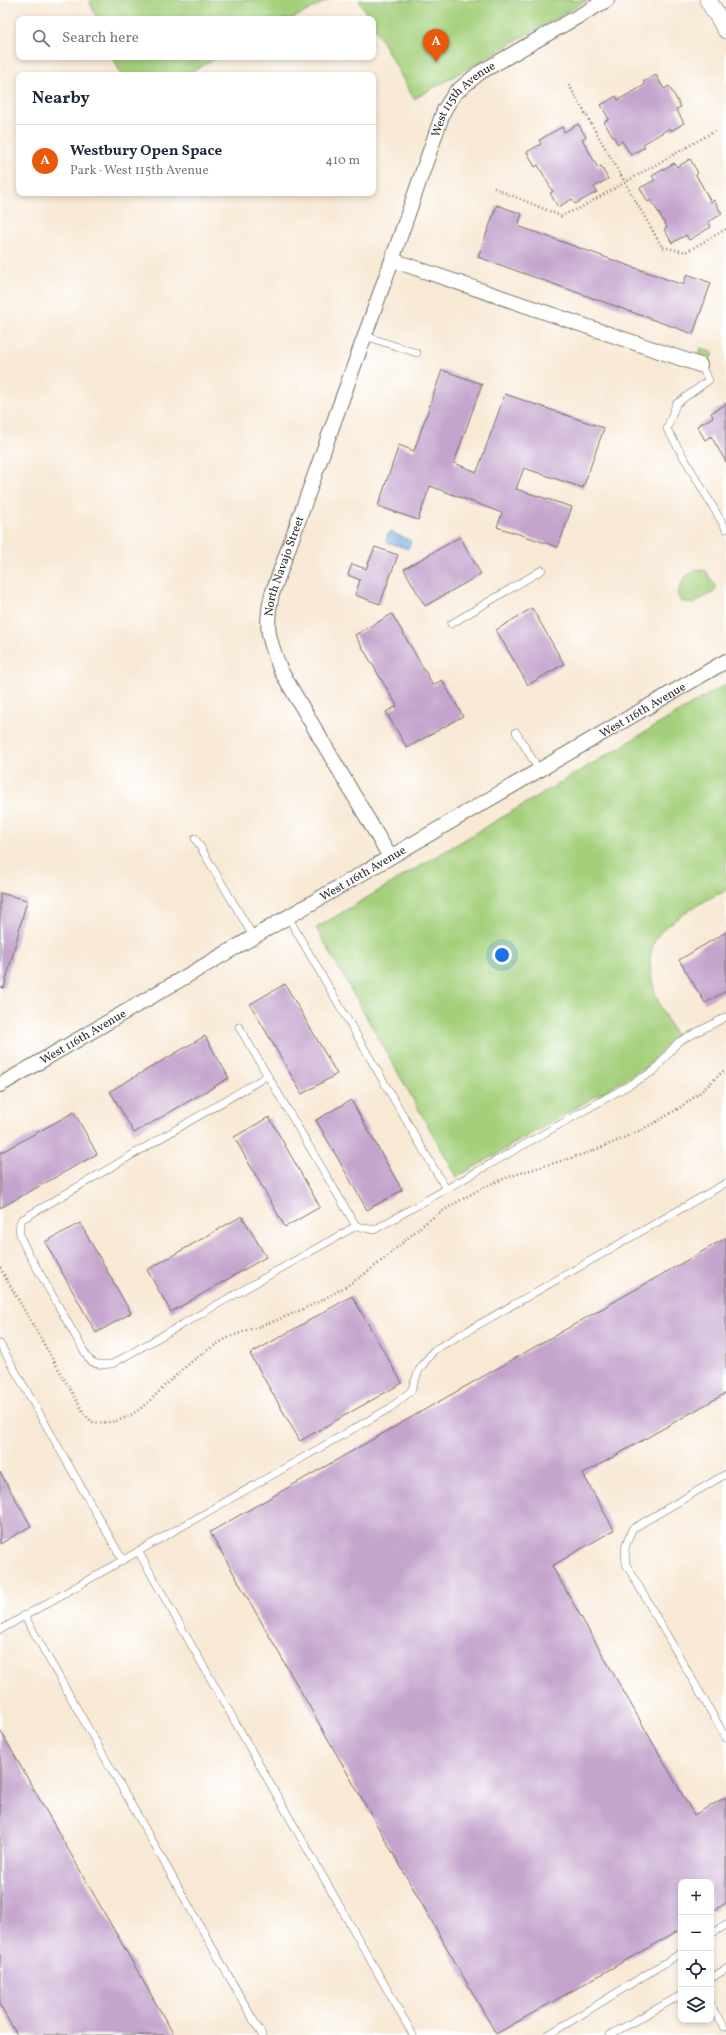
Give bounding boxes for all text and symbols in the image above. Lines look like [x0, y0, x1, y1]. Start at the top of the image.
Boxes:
search box [16, 16, 376, 60]
icon: search [30, 27, 52, 49]
text: Search here [62, 28, 139, 49]
pin: A [423, 29, 449, 62]
street label: West 115th Avenue [428, 58, 499, 139]
text: Nearby [32, 87, 90, 110]
text: Westbury Open Space [70, 141, 222, 162]
text: A [40, 152, 50, 170]
text: 410 m [325, 152, 360, 170]
text: Park · West 115th Avenue [70, 162, 209, 180]
street label: North Navajo Street [261, 514, 308, 617]
street label: West 116th Avenue [597, 679, 689, 742]
street label: West 116th Avenue [317, 843, 409, 905]
your location [492, 945, 512, 965]
street label: West 116th Avenue [37, 1006, 130, 1069]
map controls [678, 1879, 714, 2023]
button: + [678, 1879, 714, 1915]
button: − [678, 1915, 714, 1951]
button: locate [678, 1951, 714, 1987]
button: layers [678, 1987, 714, 2023]

